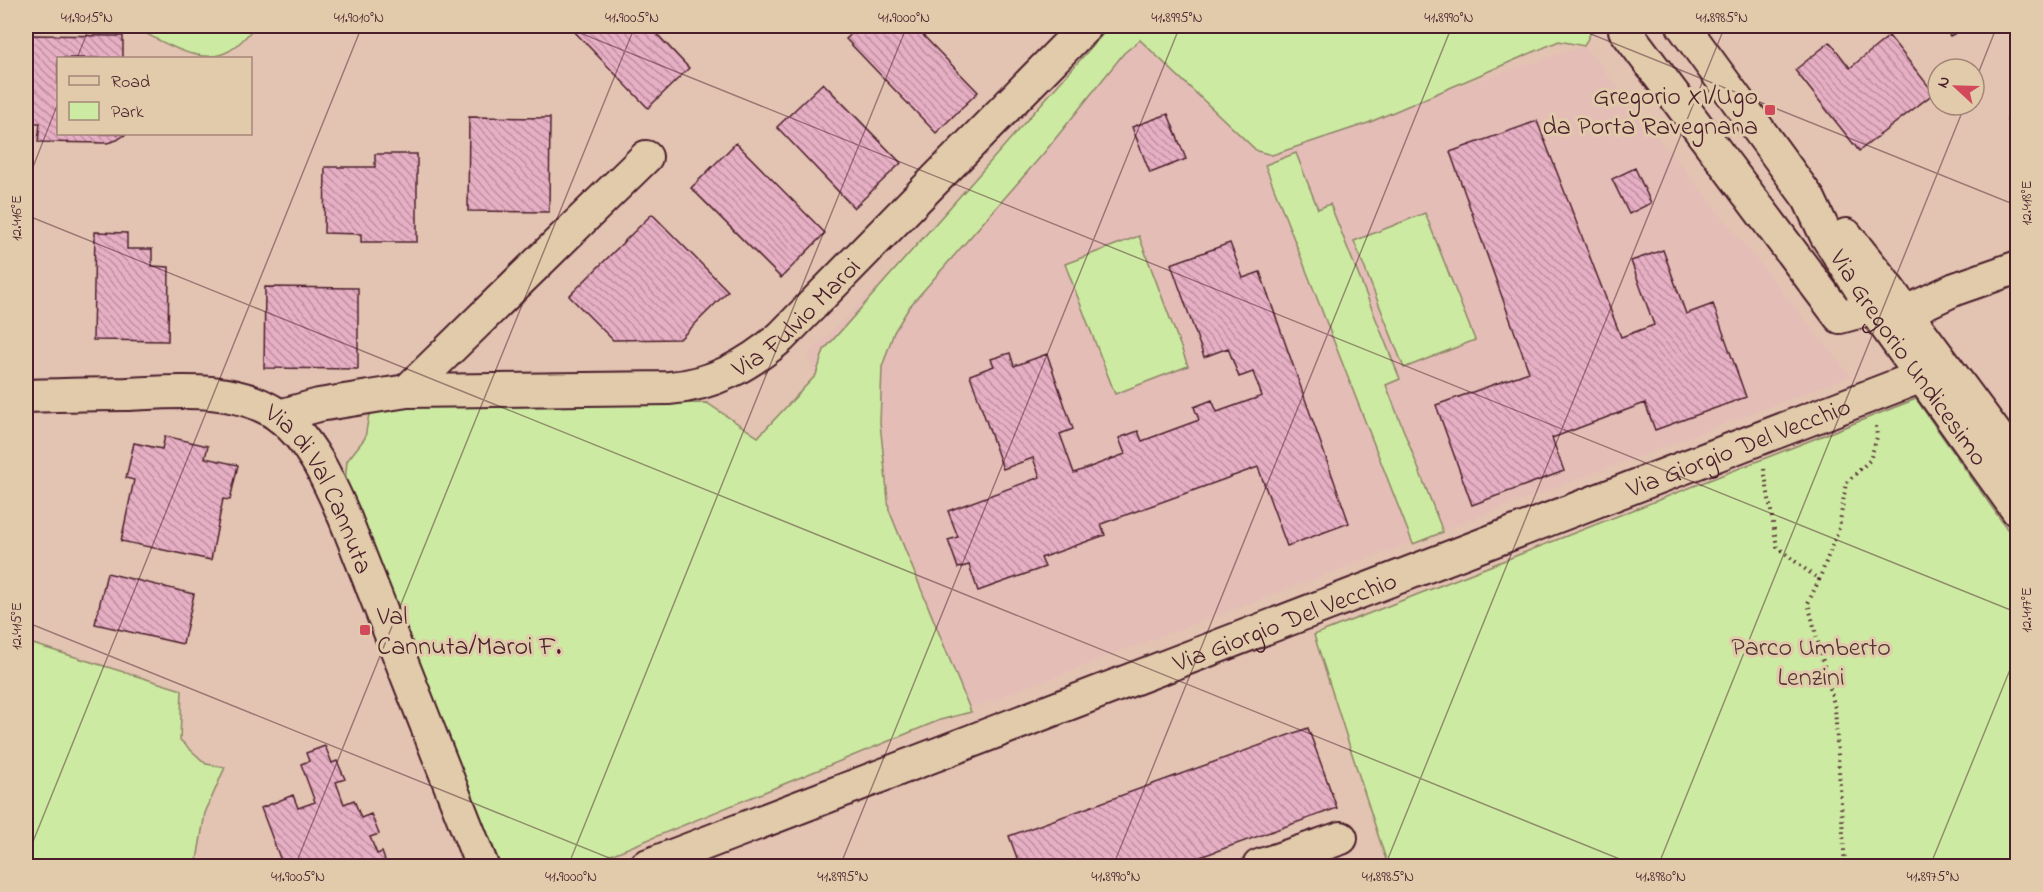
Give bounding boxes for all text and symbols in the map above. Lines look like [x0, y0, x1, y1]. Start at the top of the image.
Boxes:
text: 41.9015°N [61, 7, 113, 29]
text: 41.9010°N [334, 7, 384, 29]
text: 41.9005°N [605, 7, 659, 29]
text: 41.9000°N [878, 7, 930, 29]
text: 41.8995°N [1151, 7, 1203, 29]
text: 41.8990°N [1424, 7, 1474, 29]
text: 41.8985°N [1696, 7, 1748, 29]
legend [57, 57, 252, 135]
north arrow [1926, 57, 1986, 117]
text: Road [111, 70, 150, 96]
text: N [1931, 72, 1957, 92]
place label: Gregorio XI/Ugo da Porta Ravegnana [1542, 79, 1758, 147]
text: Park [111, 100, 144, 126]
marker: Gregorio XI/Ugo da Porta Ravegnana [1763, 103, 1777, 117]
text: 12.418°E [2016, 181, 2038, 225]
text: 12.416°E [6, 195, 28, 241]
street label: Via Gregorio Undicesimo [1818, 242, 1996, 475]
street label: Via Fulvio Maroi [725, 250, 871, 389]
street label: Via Giorgio Del Vecchio [1621, 389, 1857, 510]
street label: Via di Val Cannuta [256, 395, 381, 580]
street label: Via Giorgio Del Vecchio [1167, 563, 1403, 684]
text: 12.417°E [2016, 587, 2038, 633]
place label: Val Cannuta/Maroi F. [376, 599, 561, 667]
text: 12.415°E [6, 602, 28, 650]
marker: Val Cannuta/Maroi F. [358, 623, 372, 637]
park label: Parco Umberto Lenzini [1731, 630, 1891, 698]
text: 41.9005°N [271, 866, 325, 888]
text: 41.9000°N [545, 866, 597, 888]
text: 41.8995°N [817, 866, 869, 888]
text: 41.8990°N [1091, 866, 1141, 888]
text: 41.8985°N [1362, 866, 1414, 888]
text: 41.8980°N [1636, 866, 1686, 888]
text: 41.8975°N [1906, 866, 1960, 888]

